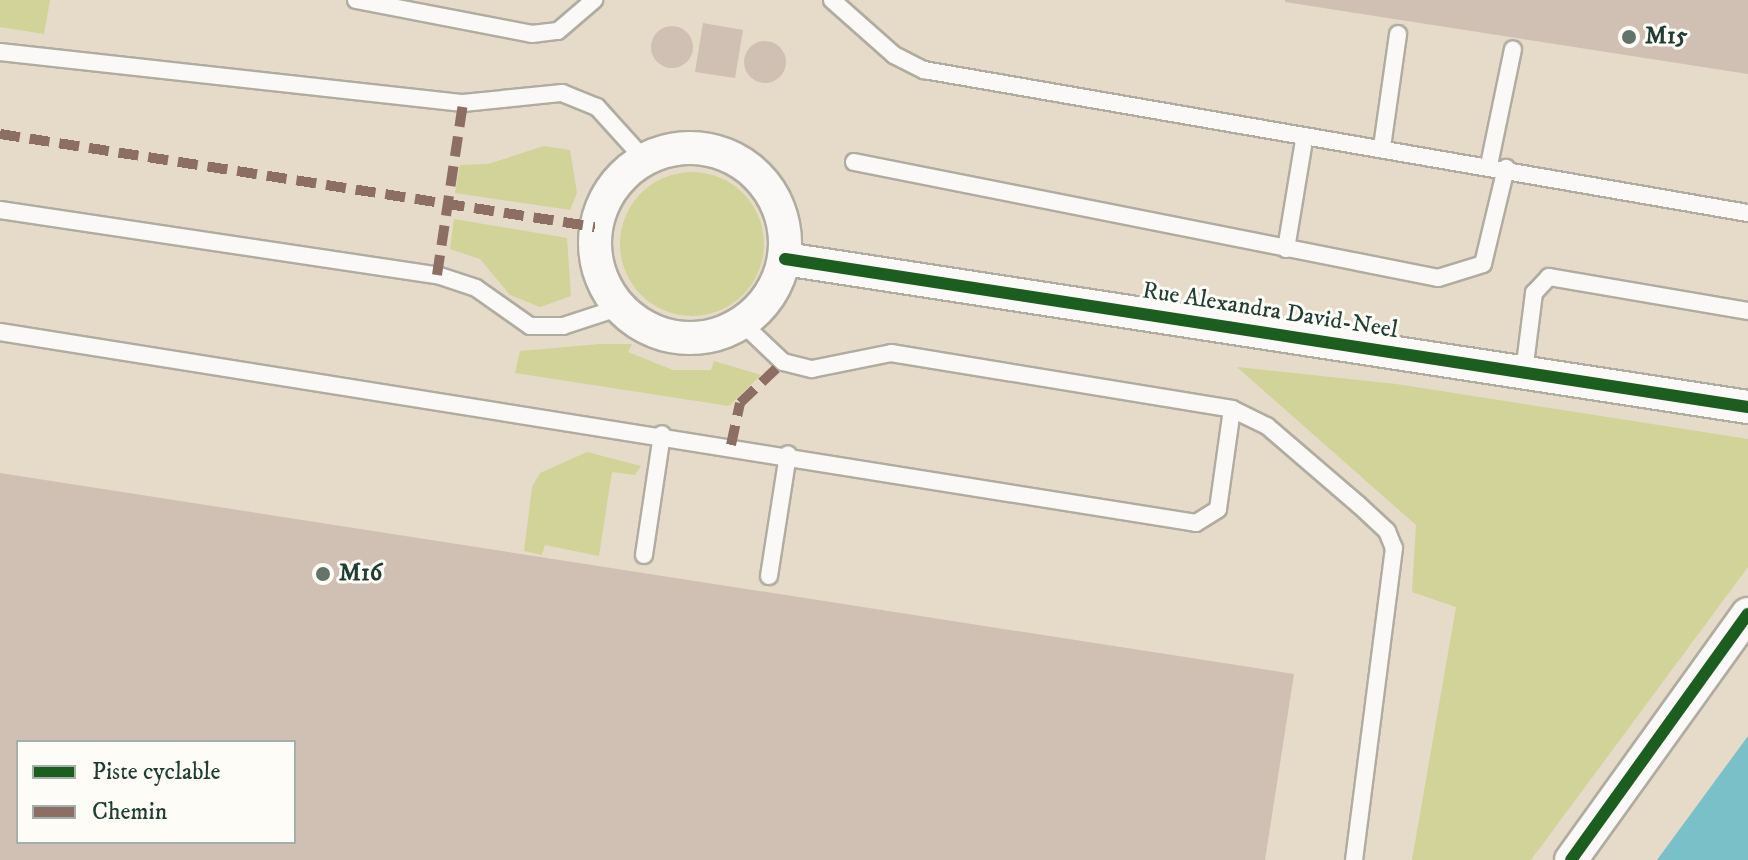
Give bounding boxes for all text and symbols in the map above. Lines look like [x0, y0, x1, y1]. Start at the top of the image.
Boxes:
place label: M15 [1645, 23, 1688, 51]
marker: M15 [1620, 28, 1638, 46]
street label: Rue Alexandra David-Neel [1140, 277, 1400, 345]
place label: M16 [339, 560, 382, 588]
marker: M16 [314, 565, 332, 583]
legend [16, 740, 296, 844]
text: Piste cyclable [92, 757, 220, 787]
text: Chemin [92, 797, 167, 827]

